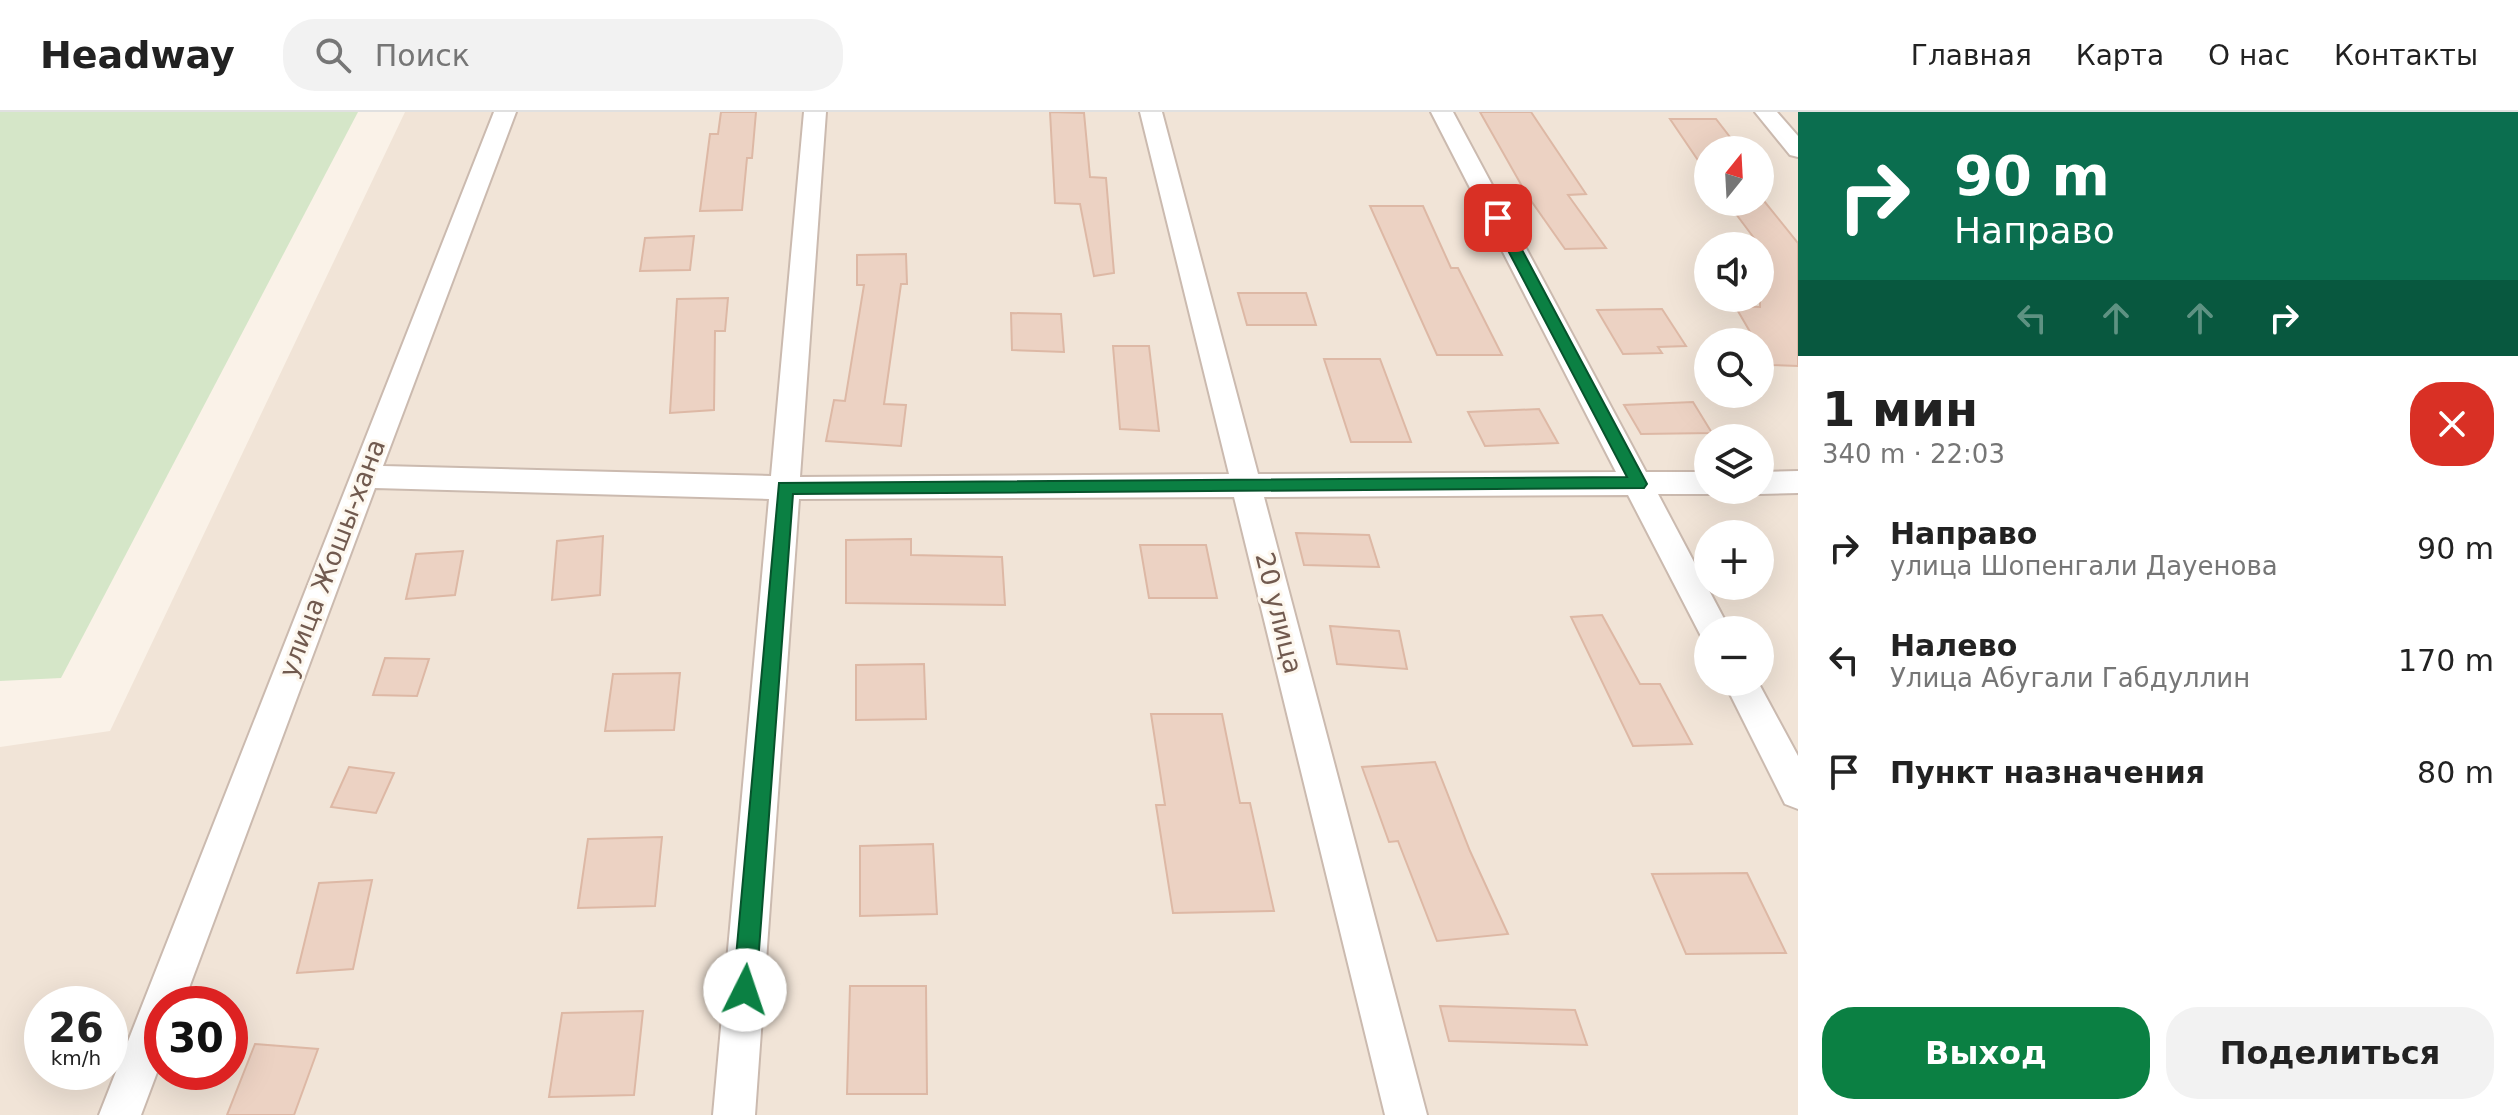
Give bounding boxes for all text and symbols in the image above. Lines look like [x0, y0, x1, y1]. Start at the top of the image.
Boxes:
search box [283, 19, 843, 91]
text: Headway [40, 33, 235, 77]
icon: search [311, 33, 355, 77]
text: Поиск [375, 38, 470, 73]
text: Главная [1911, 39, 2032, 72]
text: Карта [2076, 39, 2164, 72]
text: О нас [2208, 39, 2290, 72]
text: Контакты [2334, 39, 2478, 72]
north arrow [1694, 136, 1774, 216]
map controls [1694, 136, 1774, 696]
text: 90 m [1954, 143, 2110, 208]
icon: right [1822, 144, 1926, 248]
pin [1464, 184, 1532, 252]
icon: arrive [1476, 196, 1520, 240]
text: Направо [1954, 210, 2115, 251]
button: sound [1694, 232, 1774, 312]
icon: left [2010, 296, 2054, 340]
icon: ahead [2094, 296, 2138, 340]
icon: ahead [2178, 296, 2222, 340]
icon: right [2262, 296, 2306, 340]
button: search [1694, 328, 1774, 408]
text: 1 мин [1822, 381, 1978, 437]
button: close [2410, 382, 2494, 466]
button: layers [1694, 424, 1774, 504]
street label: улица Жошы-хана [273, 435, 391, 681]
text: 340 m · 22:03 [1822, 439, 2005, 469]
text: Направо [1890, 516, 2037, 551]
button: + [1694, 520, 1774, 600]
icon: right [1822, 526, 1866, 570]
text: 90 m [2417, 531, 2494, 566]
street label: 20 улица [1249, 549, 1309, 677]
text: улица Шопенгали Дауенова [1890, 551, 2278, 581]
button: − [1694, 616, 1774, 696]
text: Налево [1890, 628, 2017, 663]
icon: left [1822, 638, 1866, 682]
text: 170 m [2398, 643, 2494, 678]
text: Улица Абугали Габдуллин [1890, 663, 2250, 693]
icon: arrive [1822, 750, 1866, 794]
text: Пункт назначения [1890, 755, 2205, 790]
text: 80 m [2417, 755, 2494, 790]
position arrow [703, 948, 787, 1032]
speed limit sign: 30 [144, 986, 248, 1090]
text: 26 [48, 1005, 104, 1051]
button: Выход [1822, 1007, 2150, 1099]
button: Поделиться [2166, 1007, 2494, 1099]
text: km/h [51, 1046, 101, 1070]

